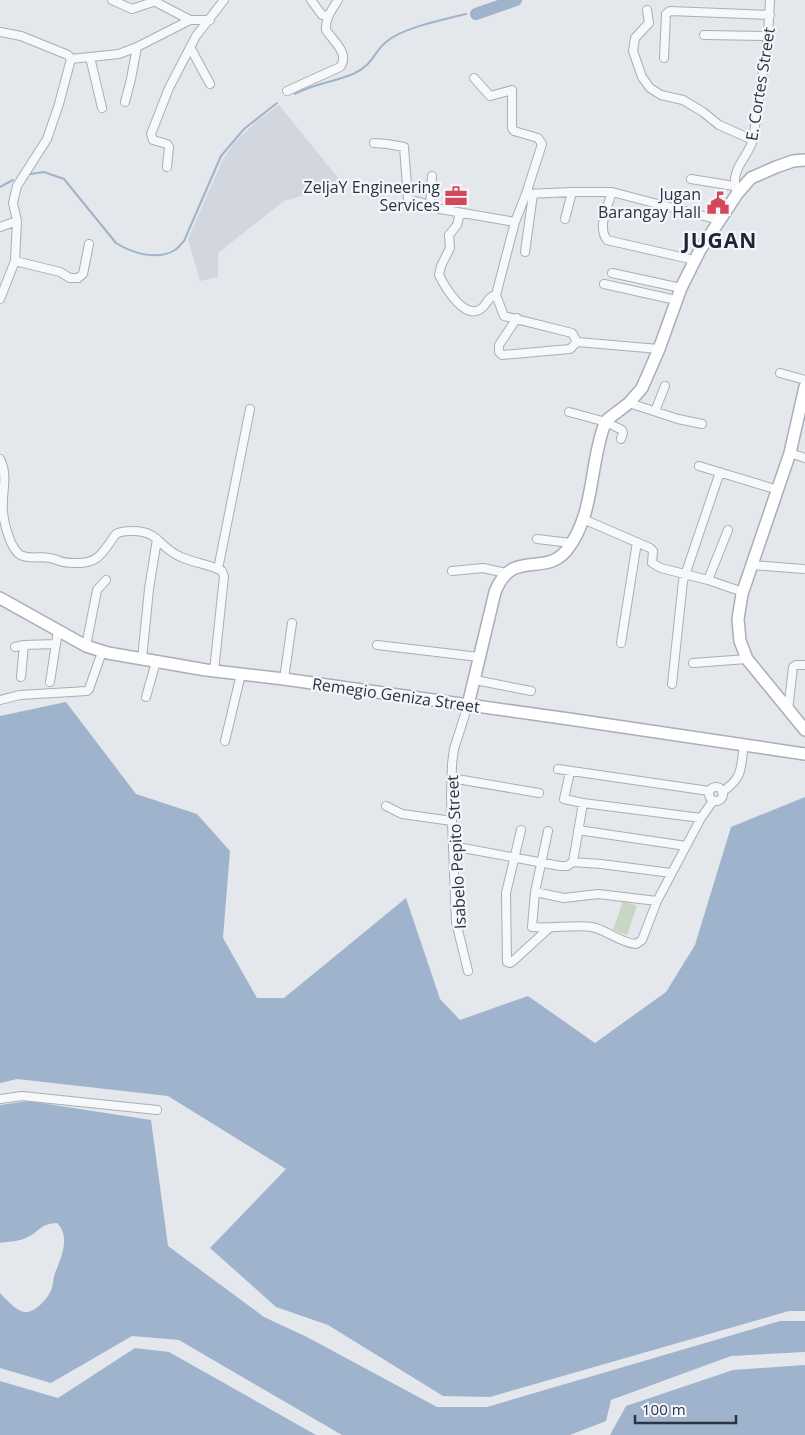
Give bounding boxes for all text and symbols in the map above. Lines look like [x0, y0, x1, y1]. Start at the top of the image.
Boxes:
street label: E. Cortes Street [740, 25, 780, 142]
place label: ZeljaY Engineering Services [304, 176, 440, 216]
office icon: ZeljaY Engineering Services [443, 183, 469, 209]
place label: Jugan Barangay Hall [598, 183, 701, 223]
public building icon: Jugan Barangay Hall [705, 190, 731, 216]
district label: JUGAN [681, 226, 757, 254]
street label: Remegio Geniza Street [311, 672, 481, 718]
street label: Isabelo Pepito Street [441, 774, 471, 930]
scale bar [635, 1392, 736, 1424]
text: 100 m [642, 1399, 686, 1419]

